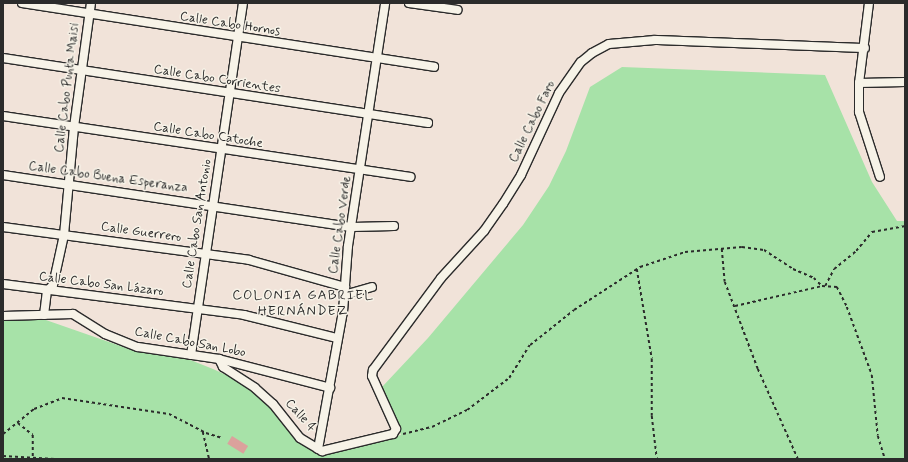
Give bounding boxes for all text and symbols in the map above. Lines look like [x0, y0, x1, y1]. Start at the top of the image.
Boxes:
street label: Calle Cabo Hornos [178, 9, 282, 41]
street label: Calle Cabo Punta Maisi [52, 22, 84, 154]
street label: Calle Cabo Corrientes [155, 63, 279, 97]
street label: Calle Cabo Faro [507, 79, 559, 165]
street label: Calle Cabo Catoche [153, 120, 263, 152]
street label: Calle Cabo San Antonio [180, 158, 216, 290]
street label: Calle Cabo Buena Esperanza [27, 159, 189, 197]
street label: Calle Cabo Verde [327, 177, 355, 273]
street label: Calle Guerrero [101, 220, 181, 246]
street label: Calle Cabo San Lázaro [37, 270, 165, 300]
district label: COLONIA GABRIEL HERNÁNDEZ [234, 287, 372, 320]
street label: Calle Cabo San Lobo [132, 324, 248, 362]
street label: Calle 4 [281, 396, 319, 436]

